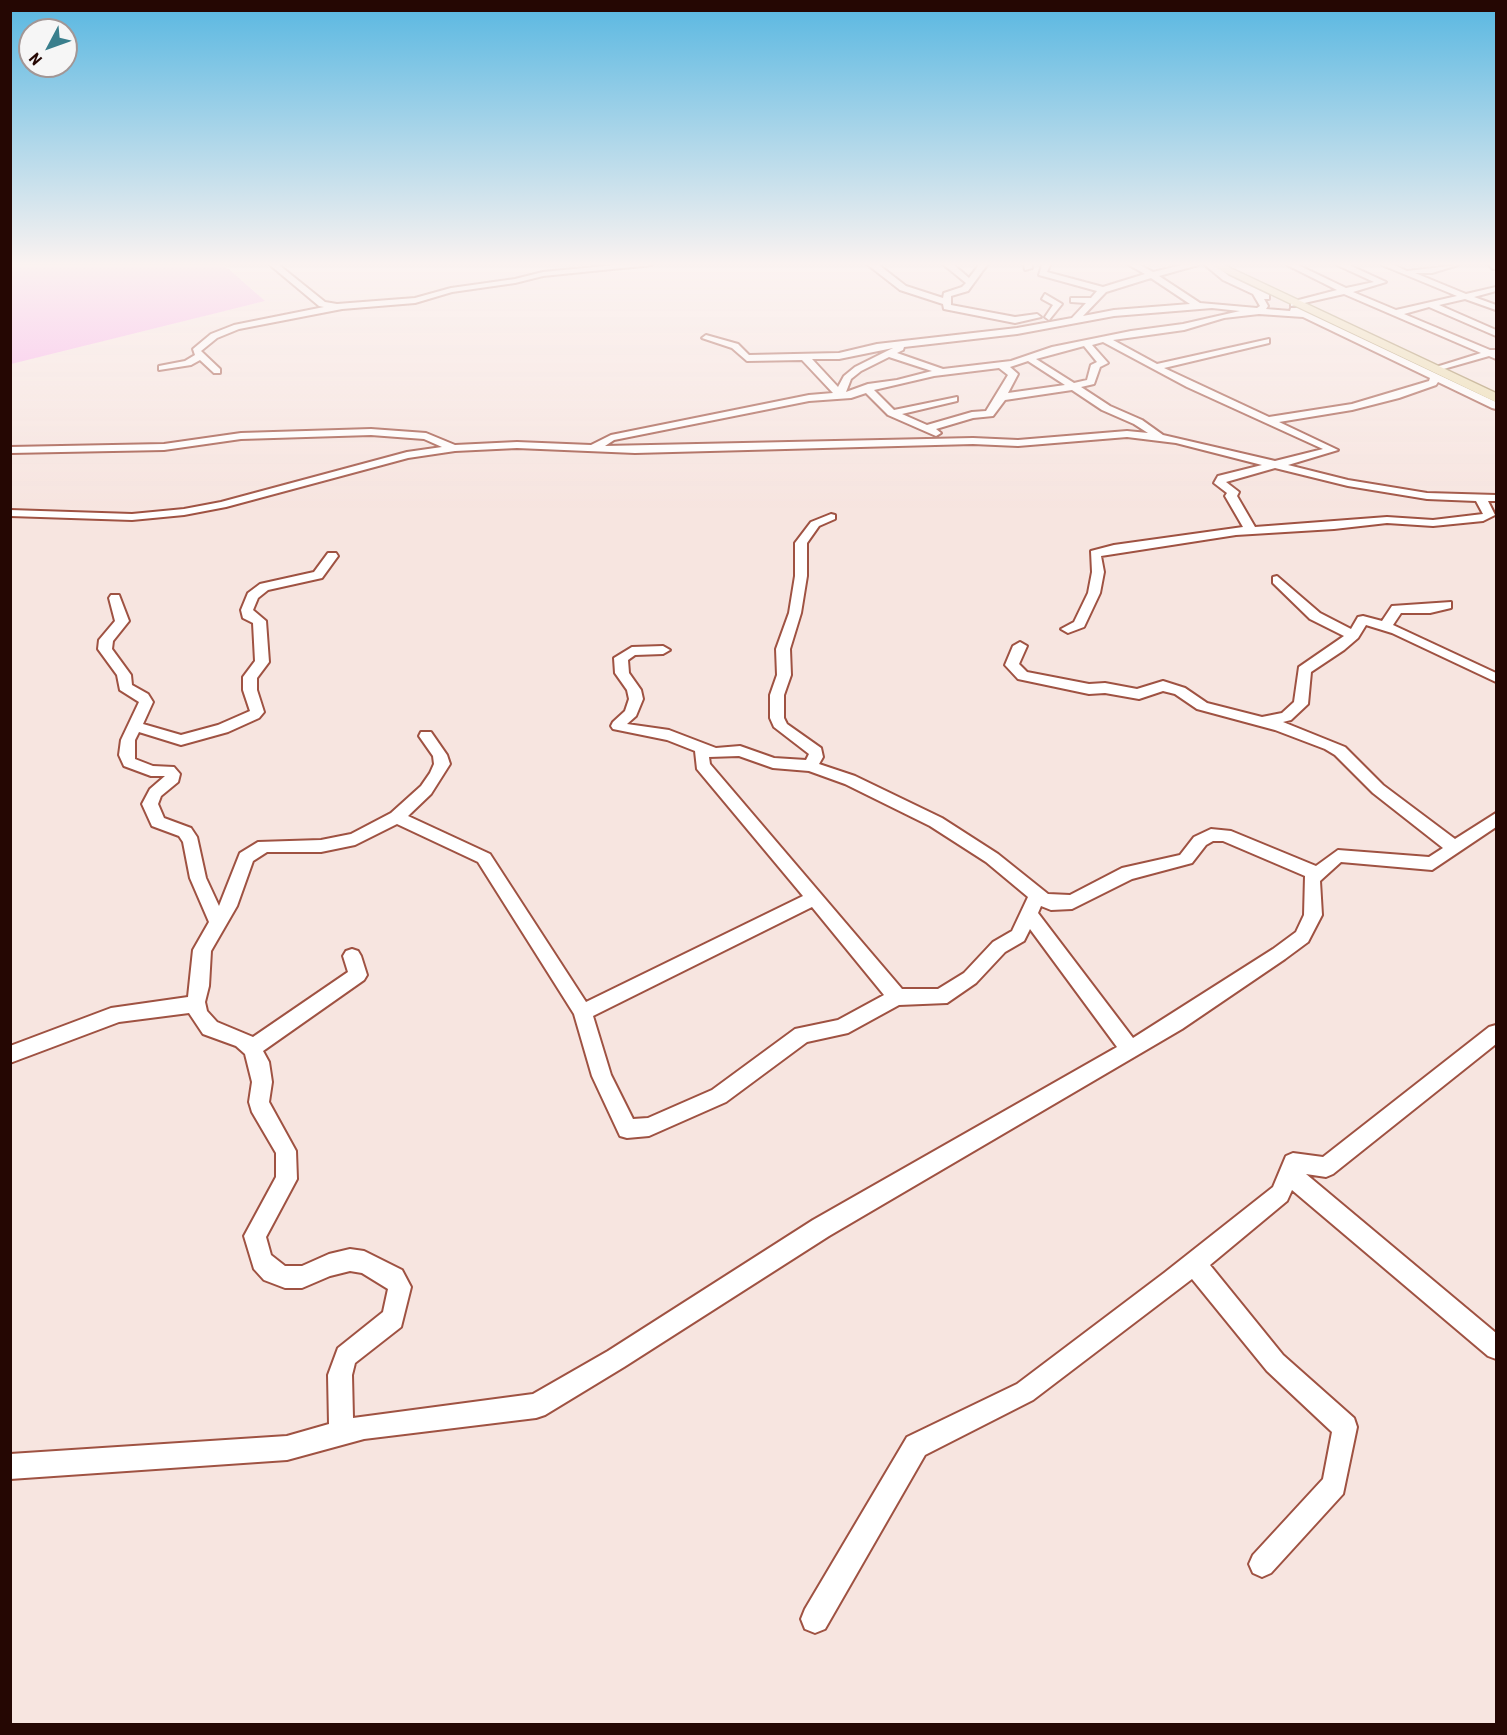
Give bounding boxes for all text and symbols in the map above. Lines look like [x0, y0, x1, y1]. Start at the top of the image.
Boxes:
north arrow [18, 18, 78, 78]
text: N [25, 49, 46, 69]

